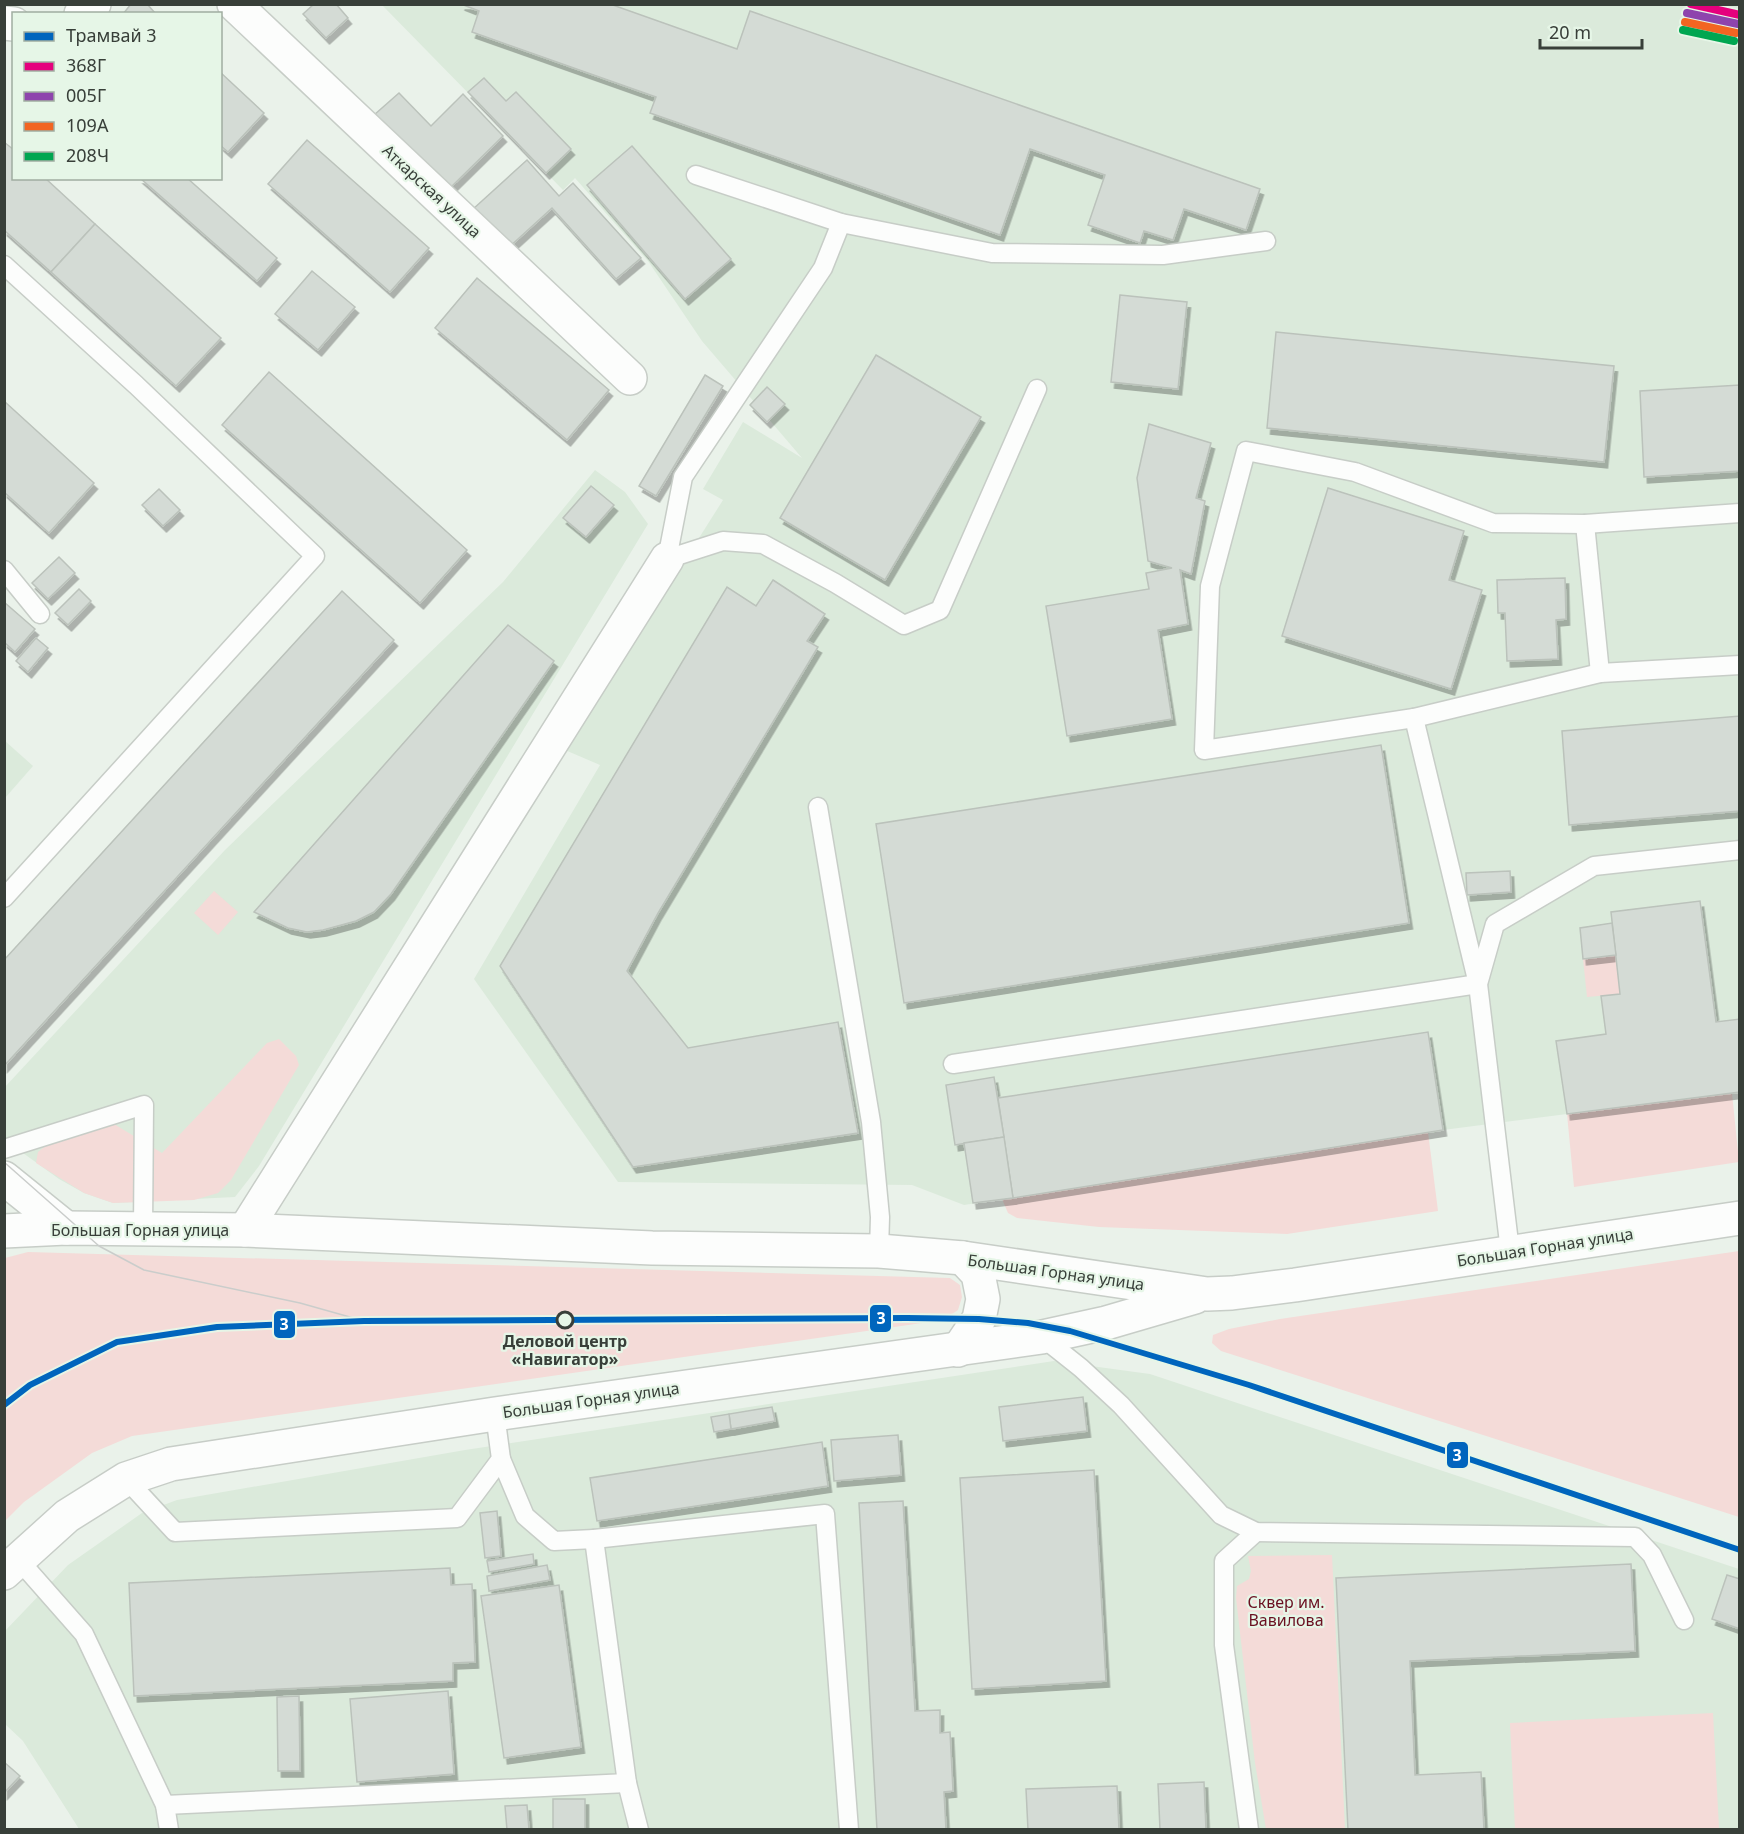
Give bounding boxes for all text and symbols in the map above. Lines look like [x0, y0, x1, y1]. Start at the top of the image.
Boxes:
legend [12, 12, 222, 180]
scale bar [1540, 12, 1642, 50]
text: 20 m [1549, 20, 1591, 44]
text: Трамвай 3 [66, 23, 157, 47]
text: 368Г [66, 53, 106, 77]
text: 005Г [66, 83, 106, 107]
text: 109А [66, 113, 109, 137]
street label: Аткарская улица [378, 139, 486, 243]
text: 208Ч [66, 143, 109, 167]
street label: Большая Горная улица [51, 1219, 229, 1241]
street label: Большая Горная улица [1455, 1222, 1635, 1272]
street label: Большая Горная улица [966, 1249, 1146, 1295]
line badge: 3 [869, 1304, 892, 1333]
text: 3 [876, 1307, 886, 1329]
line badge: 3 [273, 1310, 296, 1339]
marker: Деловой центр «Навигатор» [556, 1311, 574, 1329]
text: 3 [279, 1313, 289, 1335]
place label: Деловой центр «Навигатор» [503, 1330, 627, 1370]
street label: Большая Горная улица [501, 1377, 681, 1423]
line badge: 3 [1446, 1441, 1469, 1469]
text: 3 [1452, 1444, 1462, 1466]
park label: Сквер им. Вавилова [1248, 1591, 1324, 1631]

